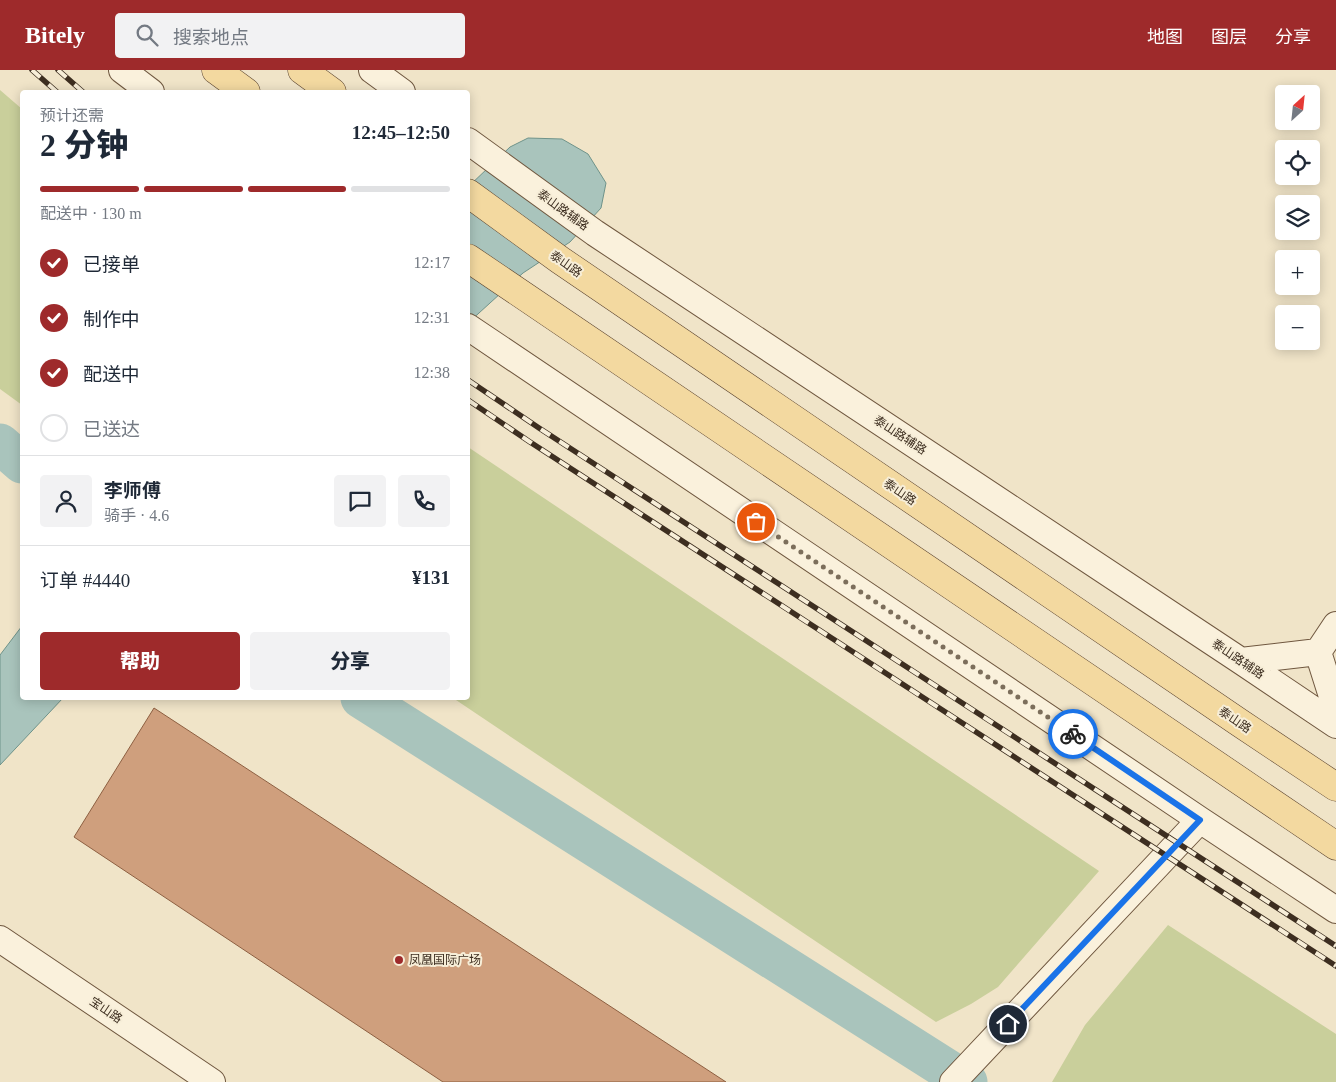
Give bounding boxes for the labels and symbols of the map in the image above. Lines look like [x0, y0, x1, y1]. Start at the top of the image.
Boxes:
north arrow [1275, 85, 1320, 130]
street label: 泰山路辅路 [535, 187, 591, 233]
street label: 泰山路 [547, 248, 585, 280]
street label: 泰山路辅路 [871, 413, 929, 457]
street label: 泰山路 [881, 476, 919, 508]
pin [735, 501, 777, 543]
street label: 泰山路辅路 [1209, 636, 1267, 682]
street label: 泰山路 [1216, 704, 1254, 736]
courier [1048, 709, 1098, 759]
place label: 凤凰国际广场 [409, 953, 481, 967]
marker: 凤凰国际广场 [393, 954, 405, 966]
street label: 宝山路 [87, 994, 125, 1026]
pin [987, 1003, 1029, 1045]

